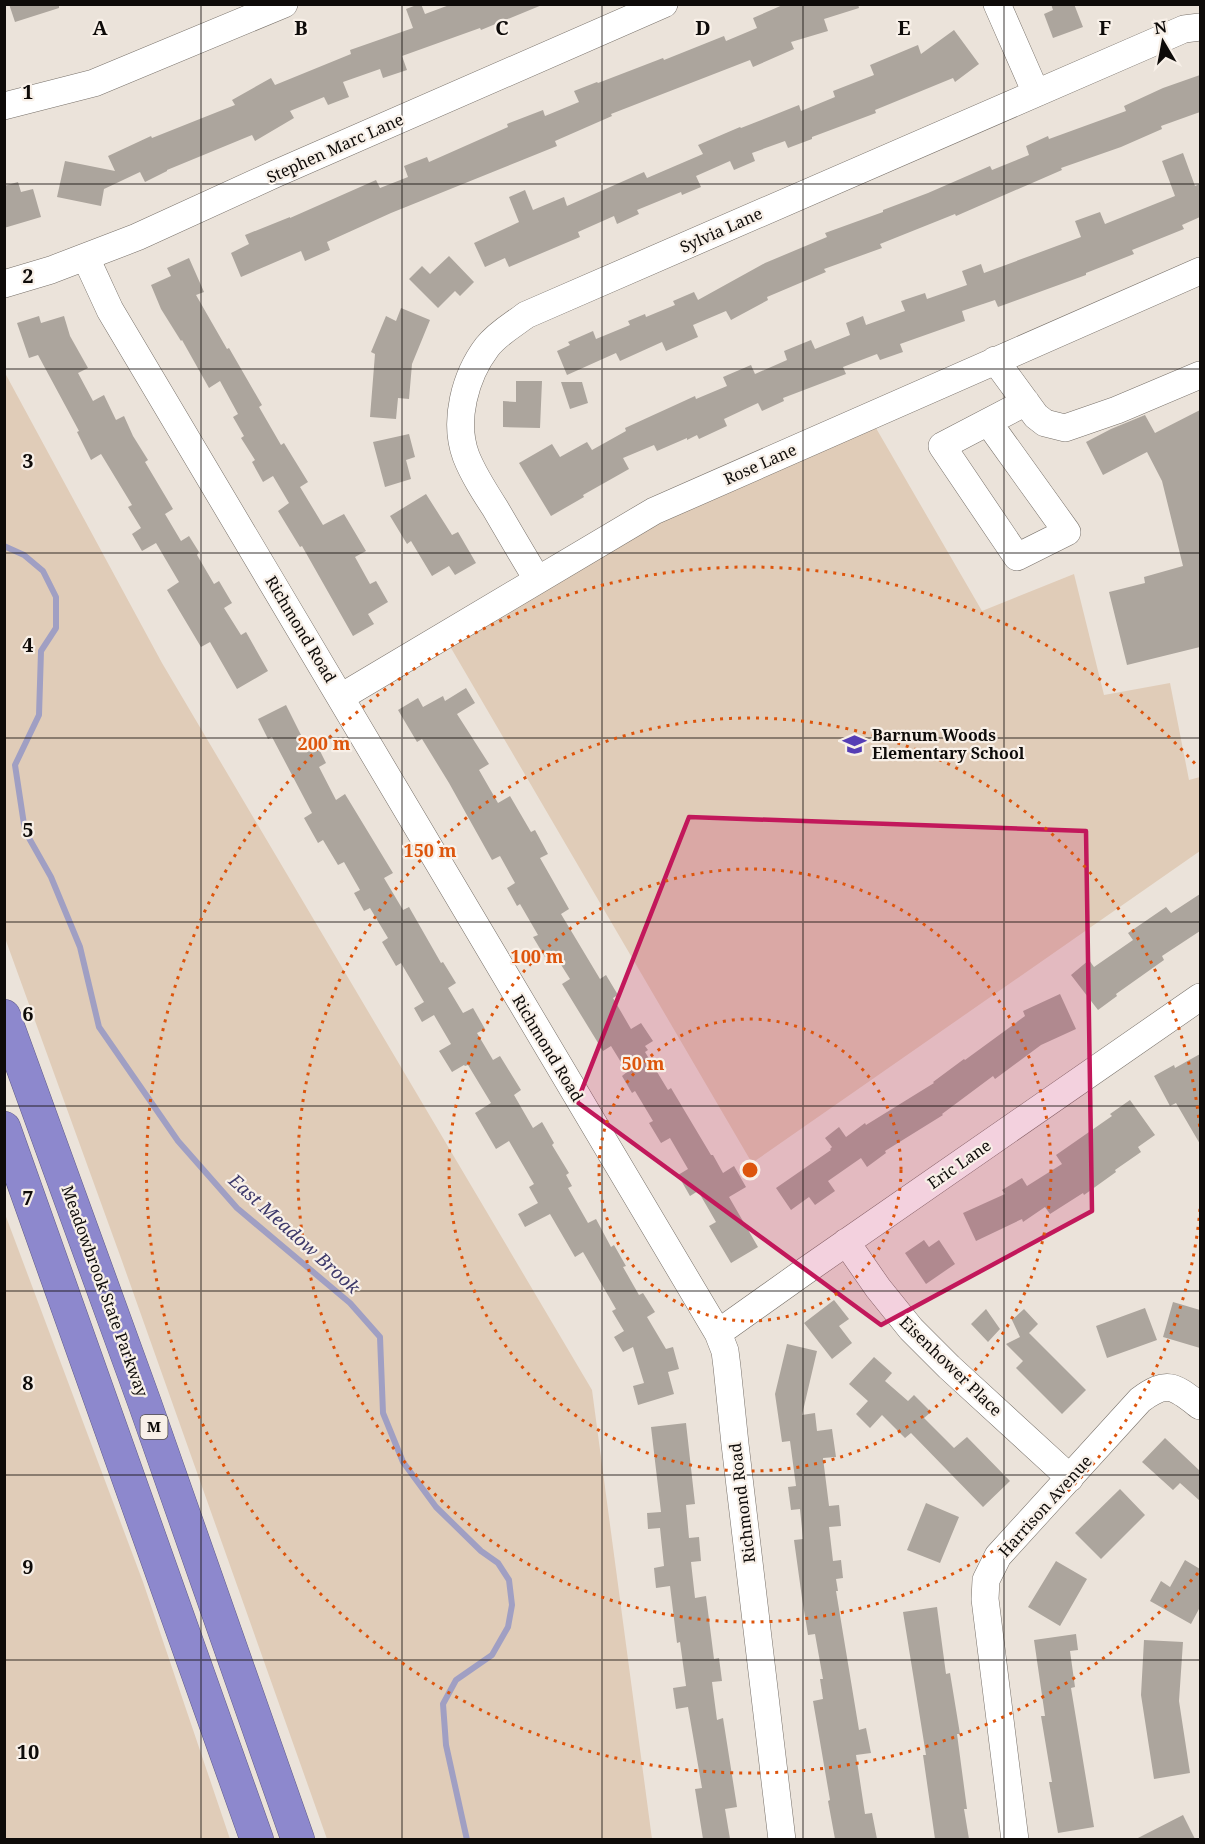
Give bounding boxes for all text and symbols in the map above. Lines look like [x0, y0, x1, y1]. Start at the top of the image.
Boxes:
north arrow [1133, 12, 1193, 72]
text: A [92, 14, 108, 41]
text: B [294, 14, 308, 41]
text: C [495, 14, 509, 41]
text: D [695, 14, 711, 41]
text: E [897, 14, 911, 41]
text: F [1099, 14, 1111, 41]
text: N [1152, 15, 1169, 39]
text: 1 [22, 78, 34, 105]
street label: Stephen Marc Lane [263, 108, 407, 188]
street label: Sylvia Lane [676, 202, 766, 258]
text: 2 [22, 262, 34, 289]
street label: Rose Lane [720, 438, 800, 490]
text: 3 [22, 447, 34, 474]
street label: Richmond Road [260, 572, 342, 687]
text: 4 [22, 631, 34, 658]
place label: Barnum Woods Elementary School [872, 724, 1025, 764]
text: 200 m [298, 731, 351, 755]
school or university icon: Barnum Woods Elementary School [841, 731, 867, 757]
text: 5 [22, 816, 34, 843]
text: 150 m [404, 838, 457, 862]
text: 100 m [511, 944, 564, 968]
street label: Richmond Road [507, 991, 589, 1106]
text: 6 [22, 1000, 34, 1027]
text: 50 m [622, 1051, 665, 1075]
street label: Eric Lane [923, 1134, 995, 1194]
centre of rings [740, 1160, 760, 1180]
water label: East Meadow Brook [223, 1167, 366, 1299]
street label: Meadowbrook State Parkway [56, 1182, 154, 1401]
text: 7 [22, 1184, 34, 1211]
street label: Eisenhower Place [895, 1311, 1007, 1421]
text: 8 [22, 1369, 34, 1396]
road number: M [140, 1415, 168, 1439]
street label: Richmond Road [724, 1442, 760, 1564]
street label: Harrison Avenue [993, 1450, 1097, 1562]
text: 9 [22, 1553, 34, 1580]
text: 10 [17, 1738, 39, 1765]

